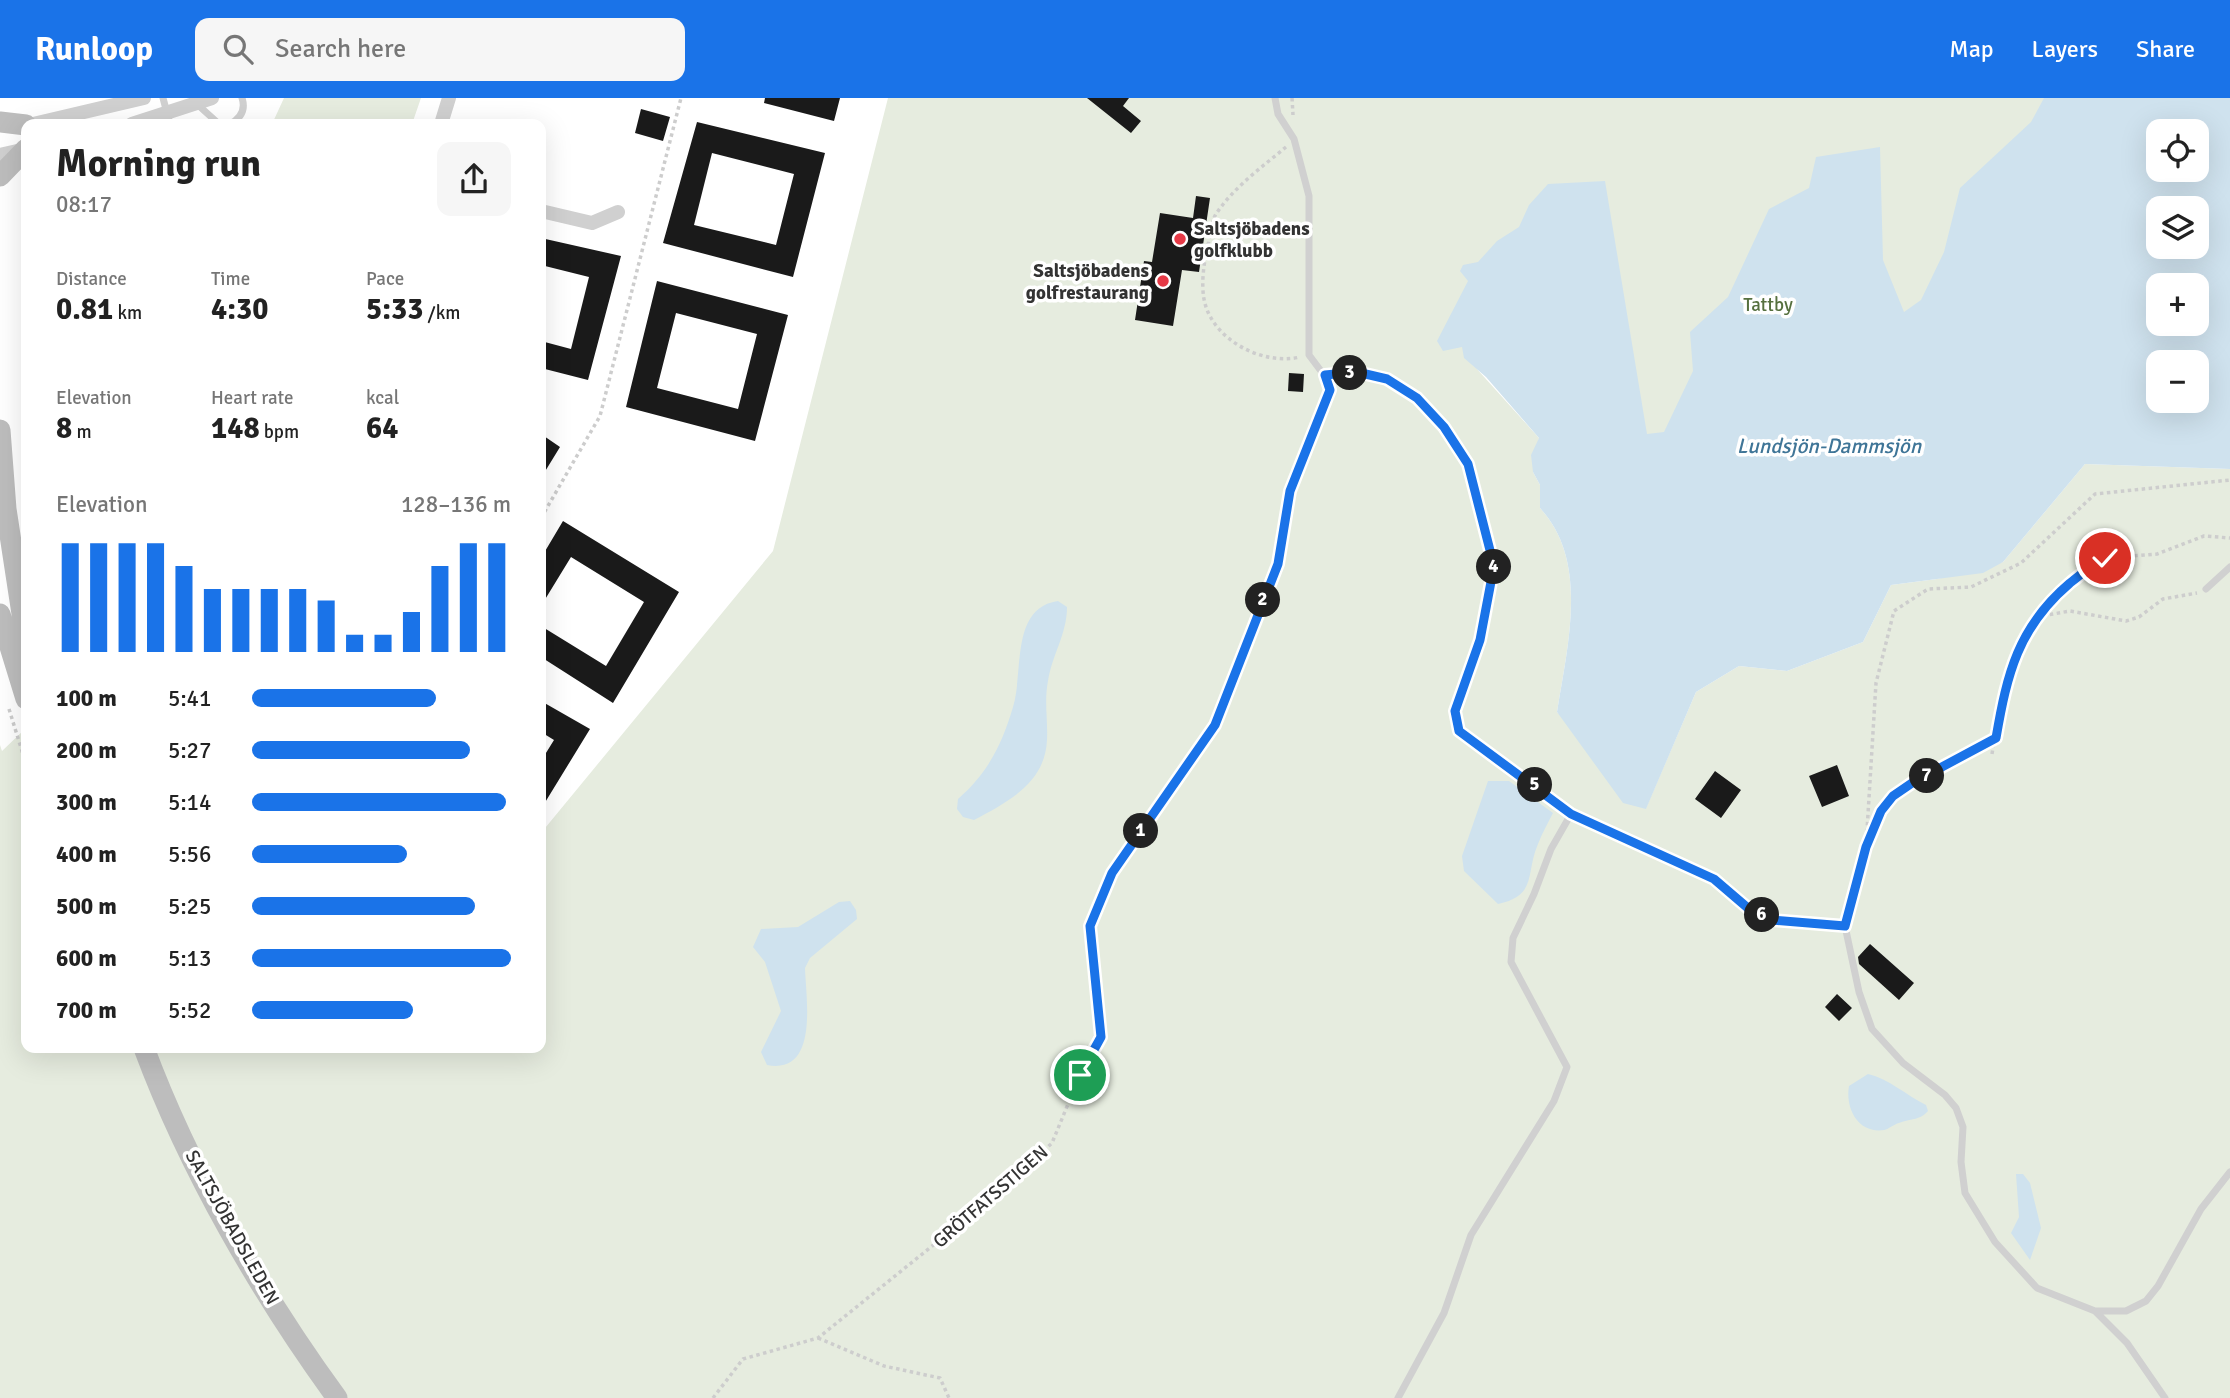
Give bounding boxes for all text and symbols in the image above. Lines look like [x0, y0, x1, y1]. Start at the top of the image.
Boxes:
search box [195, 18, 685, 81]
text: Runloop [35, 29, 153, 70]
icon: search [219, 30, 257, 68]
text: Search here [275, 33, 406, 65]
text: Map [1949, 34, 1994, 64]
text: Layers [2032, 34, 2098, 64]
text: Share [2136, 34, 2195, 64]
map controls [2146, 119, 2209, 413]
button: locate [2146, 119, 2209, 182]
text: Morning run [56, 140, 261, 187]
button: share [437, 142, 511, 216]
text: 08:17 [56, 190, 112, 219]
button: layers [2146, 196, 2209, 259]
place label: Saltsjöbadens golfklubb [1194, 217, 1310, 263]
marker: Saltsjöbadens golfklubb [1172, 231, 1188, 247]
place label: Saltsjöbadens golfrestaurang [1026, 259, 1149, 305]
text: Distance [56, 267, 127, 291]
text: Time [211, 267, 250, 291]
text: Pace [366, 267, 404, 291]
marker: Saltsjöbadens golfrestaurang [1155, 273, 1171, 289]
button: + [2146, 273, 2209, 336]
text: 0.81 [56, 291, 113, 328]
text: 4:30 [211, 291, 268, 328]
text: 5:33 [366, 291, 423, 328]
park label: Tattby [1743, 293, 1793, 317]
text: km [113, 301, 142, 325]
text: /km [423, 301, 460, 325]
button: − [2146, 350, 2209, 413]
pin: 3 [1332, 356, 1368, 390]
text: 3 [1344, 360, 1355, 384]
text: Elevation [56, 386, 132, 410]
text: Heart rate [211, 386, 293, 410]
text: kcal [366, 386, 399, 410]
text: 8 [56, 410, 72, 447]
text: 148 [211, 410, 260, 447]
text: 64 [366, 410, 398, 447]
text: m [72, 420, 92, 444]
text: bpm [260, 420, 299, 444]
water label: Lundsjön-Dammsjön [1737, 433, 1922, 459]
text: Elevation [56, 490, 148, 519]
text: 128–136 m [401, 490, 511, 519]
pin [2075, 528, 2135, 588]
icon: check [2086, 539, 2124, 577]
pin: 4 [1476, 550, 1512, 584]
text: 4 [1488, 554, 1499, 578]
pin: 2 [1246, 582, 1280, 618]
text: 2 [1257, 587, 1268, 611]
text: 100 m [56, 684, 117, 713]
text: 5:41 [168, 684, 211, 713]
text: 200 m [56, 736, 117, 765]
text: 5:27 [168, 736, 211, 765]
pin: 7 [1910, 758, 1944, 794]
text: 7 [1921, 763, 1932, 787]
pin: 5 [1518, 768, 1552, 802]
text: 5 [1529, 772, 1540, 796]
text: 300 m [56, 788, 117, 817]
text: 5:14 [168, 788, 211, 817]
pin: 1 [1124, 814, 1158, 848]
text: 1 [1135, 818, 1146, 842]
text: 400 m [56, 840, 117, 869]
text: 5:56 [168, 840, 211, 869]
text: 500 m [56, 892, 117, 921]
text: 5:25 [168, 892, 211, 921]
pin: 6 [1744, 898, 1780, 932]
text: 6 [1756, 902, 1767, 926]
text: 600 m [56, 944, 117, 973]
text: 5:13 [168, 944, 211, 973]
text: 700 m [56, 996, 117, 1025]
text: 5:52 [168, 996, 211, 1025]
pin [1050, 1045, 1110, 1105]
icon: arrive [1061, 1056, 1099, 1094]
street label: GRÖTFATSSTIGEN [928, 1140, 1053, 1253]
street label: SALTSJÖBADSLEDEN [180, 1146, 285, 1309]

